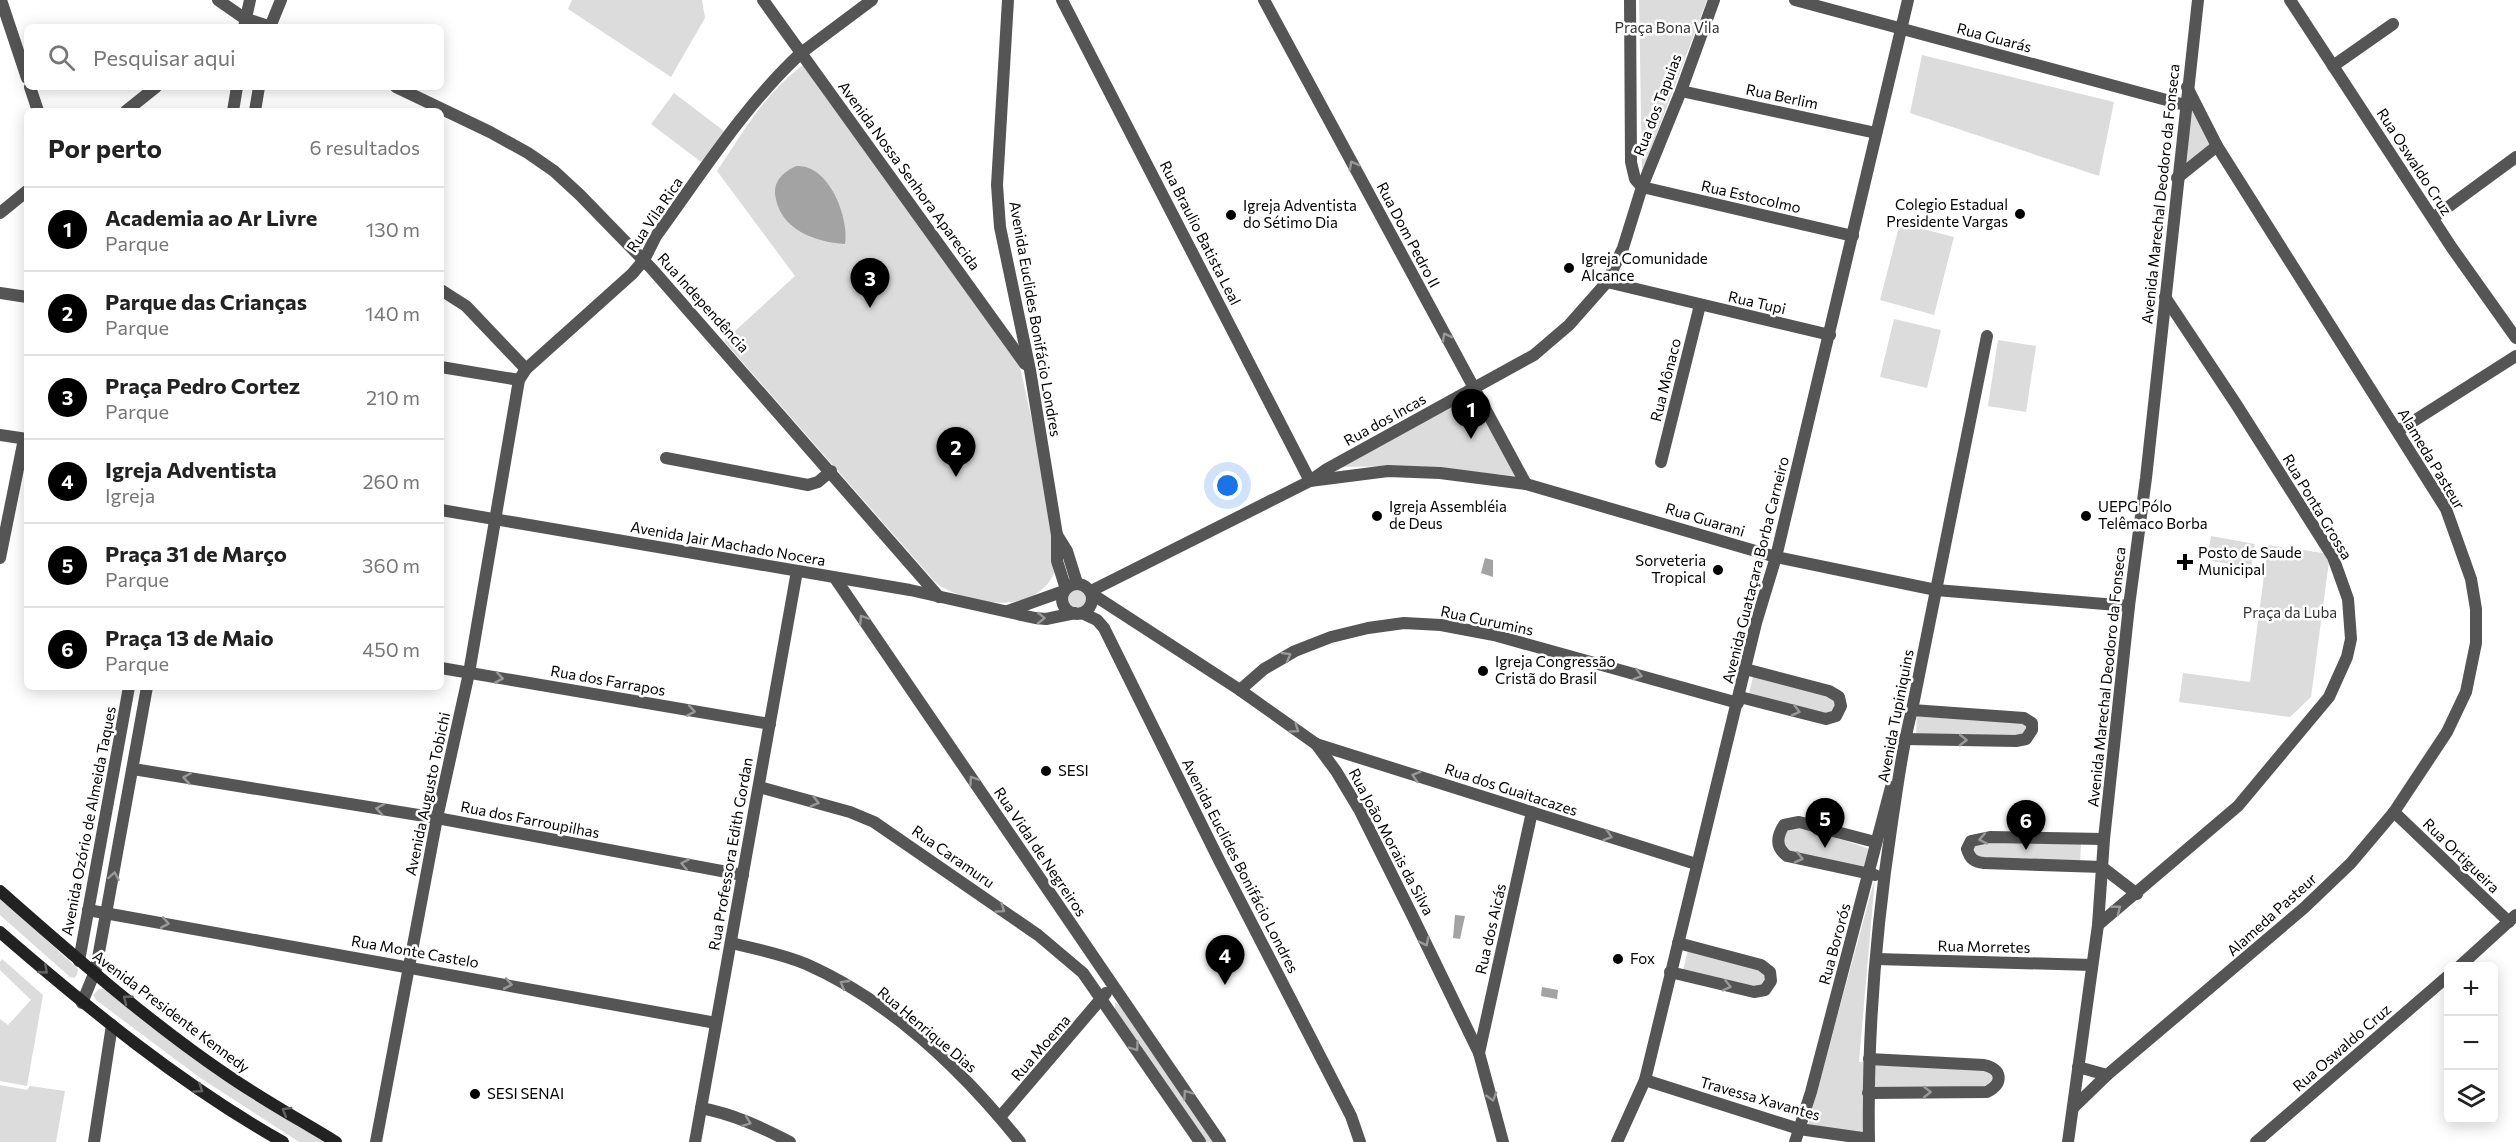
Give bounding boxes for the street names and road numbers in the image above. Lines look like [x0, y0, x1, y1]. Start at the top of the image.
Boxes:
street label: Rua Guarás [1955, 18, 2034, 56]
street label: Rua dos Tapuias [1629, 51, 1685, 158]
street label: Avenida Marechal Deodoro da Fonseca [2137, 63, 2183, 325]
street label: Avenida Nossa Senhora Aparecida [835, 77, 984, 273]
street label: Rua Berlim [1744, 80, 1820, 112]
street label: Rua Oswaldo Cruz [2373, 105, 2456, 218]
street label: Rua Braulio Batista Leal [1157, 157, 1245, 308]
street label: Rua Vila Rica [622, 173, 686, 256]
street label: Rua Estocolmo [1700, 176, 1803, 216]
street label: Rua Dom Pedro II [1374, 179, 1444, 290]
street label: Avenida Euclides Bonifácio Londres [1006, 200, 1066, 438]
street label: Rua Independência [654, 249, 753, 356]
street label: Rua Tupi [1727, 287, 1788, 317]
street label: Rua Mônaco [1646, 336, 1684, 423]
street label: Rua dos Incas [1340, 389, 1429, 449]
street label: Alameda Pasteur [2395, 405, 2469, 512]
street label: Rua Ponta Grossa [2279, 451, 2356, 562]
street label: Avenida Guataçara Borba Carneiro [1718, 454, 1792, 685]
street label: Rua Guarani [1663, 498, 1747, 540]
street label: Avenida Jair Machado Nocera [629, 517, 827, 569]
street label: Avenida Marechal Deodoro da Fonseca [2083, 546, 2129, 808]
street label: Rua Curumins [1439, 601, 1535, 639]
street label: Avenida Tupiniquins [1873, 648, 1917, 784]
street label: Rua dos Farrapos [549, 661, 667, 699]
street label: Avenida Ozório de Almeida Taques [57, 704, 119, 937]
street label: Avenida Augusto Tobichi [401, 710, 453, 877]
street label: Avenida Euclides Bonifácio Londres [1179, 755, 1303, 976]
street label: Rua Professora Edith Gordan [704, 756, 756, 952]
street label: Rua dos Guaitacazes [1443, 759, 1580, 819]
street label: Rua João Morais da Silva [1345, 765, 1438, 918]
street label: Rua Vidal de Negreiros [991, 783, 1091, 920]
street label: Rua dos Farroupilhas [459, 797, 601, 841]
street label: Rua Ortigueira [2420, 814, 2504, 896]
street label: Rua Caramuru [909, 821, 998, 891]
street label: Alameda Pasteur [2223, 869, 2320, 959]
street label: Rua dos Aicás [1471, 882, 1509, 976]
street label: Rua Bororós [1814, 901, 1854, 987]
street label: Rua Monte Castelo [350, 931, 480, 971]
street label: Rua Morretes [1938, 936, 2031, 956]
street label: Avenida Presidente Kennedy [90, 946, 254, 1076]
street label: Rua Henrique Dias [874, 982, 981, 1076]
street label: Rua Oswaldo Cruz [2289, 1000, 2394, 1095]
street label: Rua Moema [1007, 1011, 1074, 1084]
street label: Travessa Xavantes [1698, 1072, 1823, 1124]

